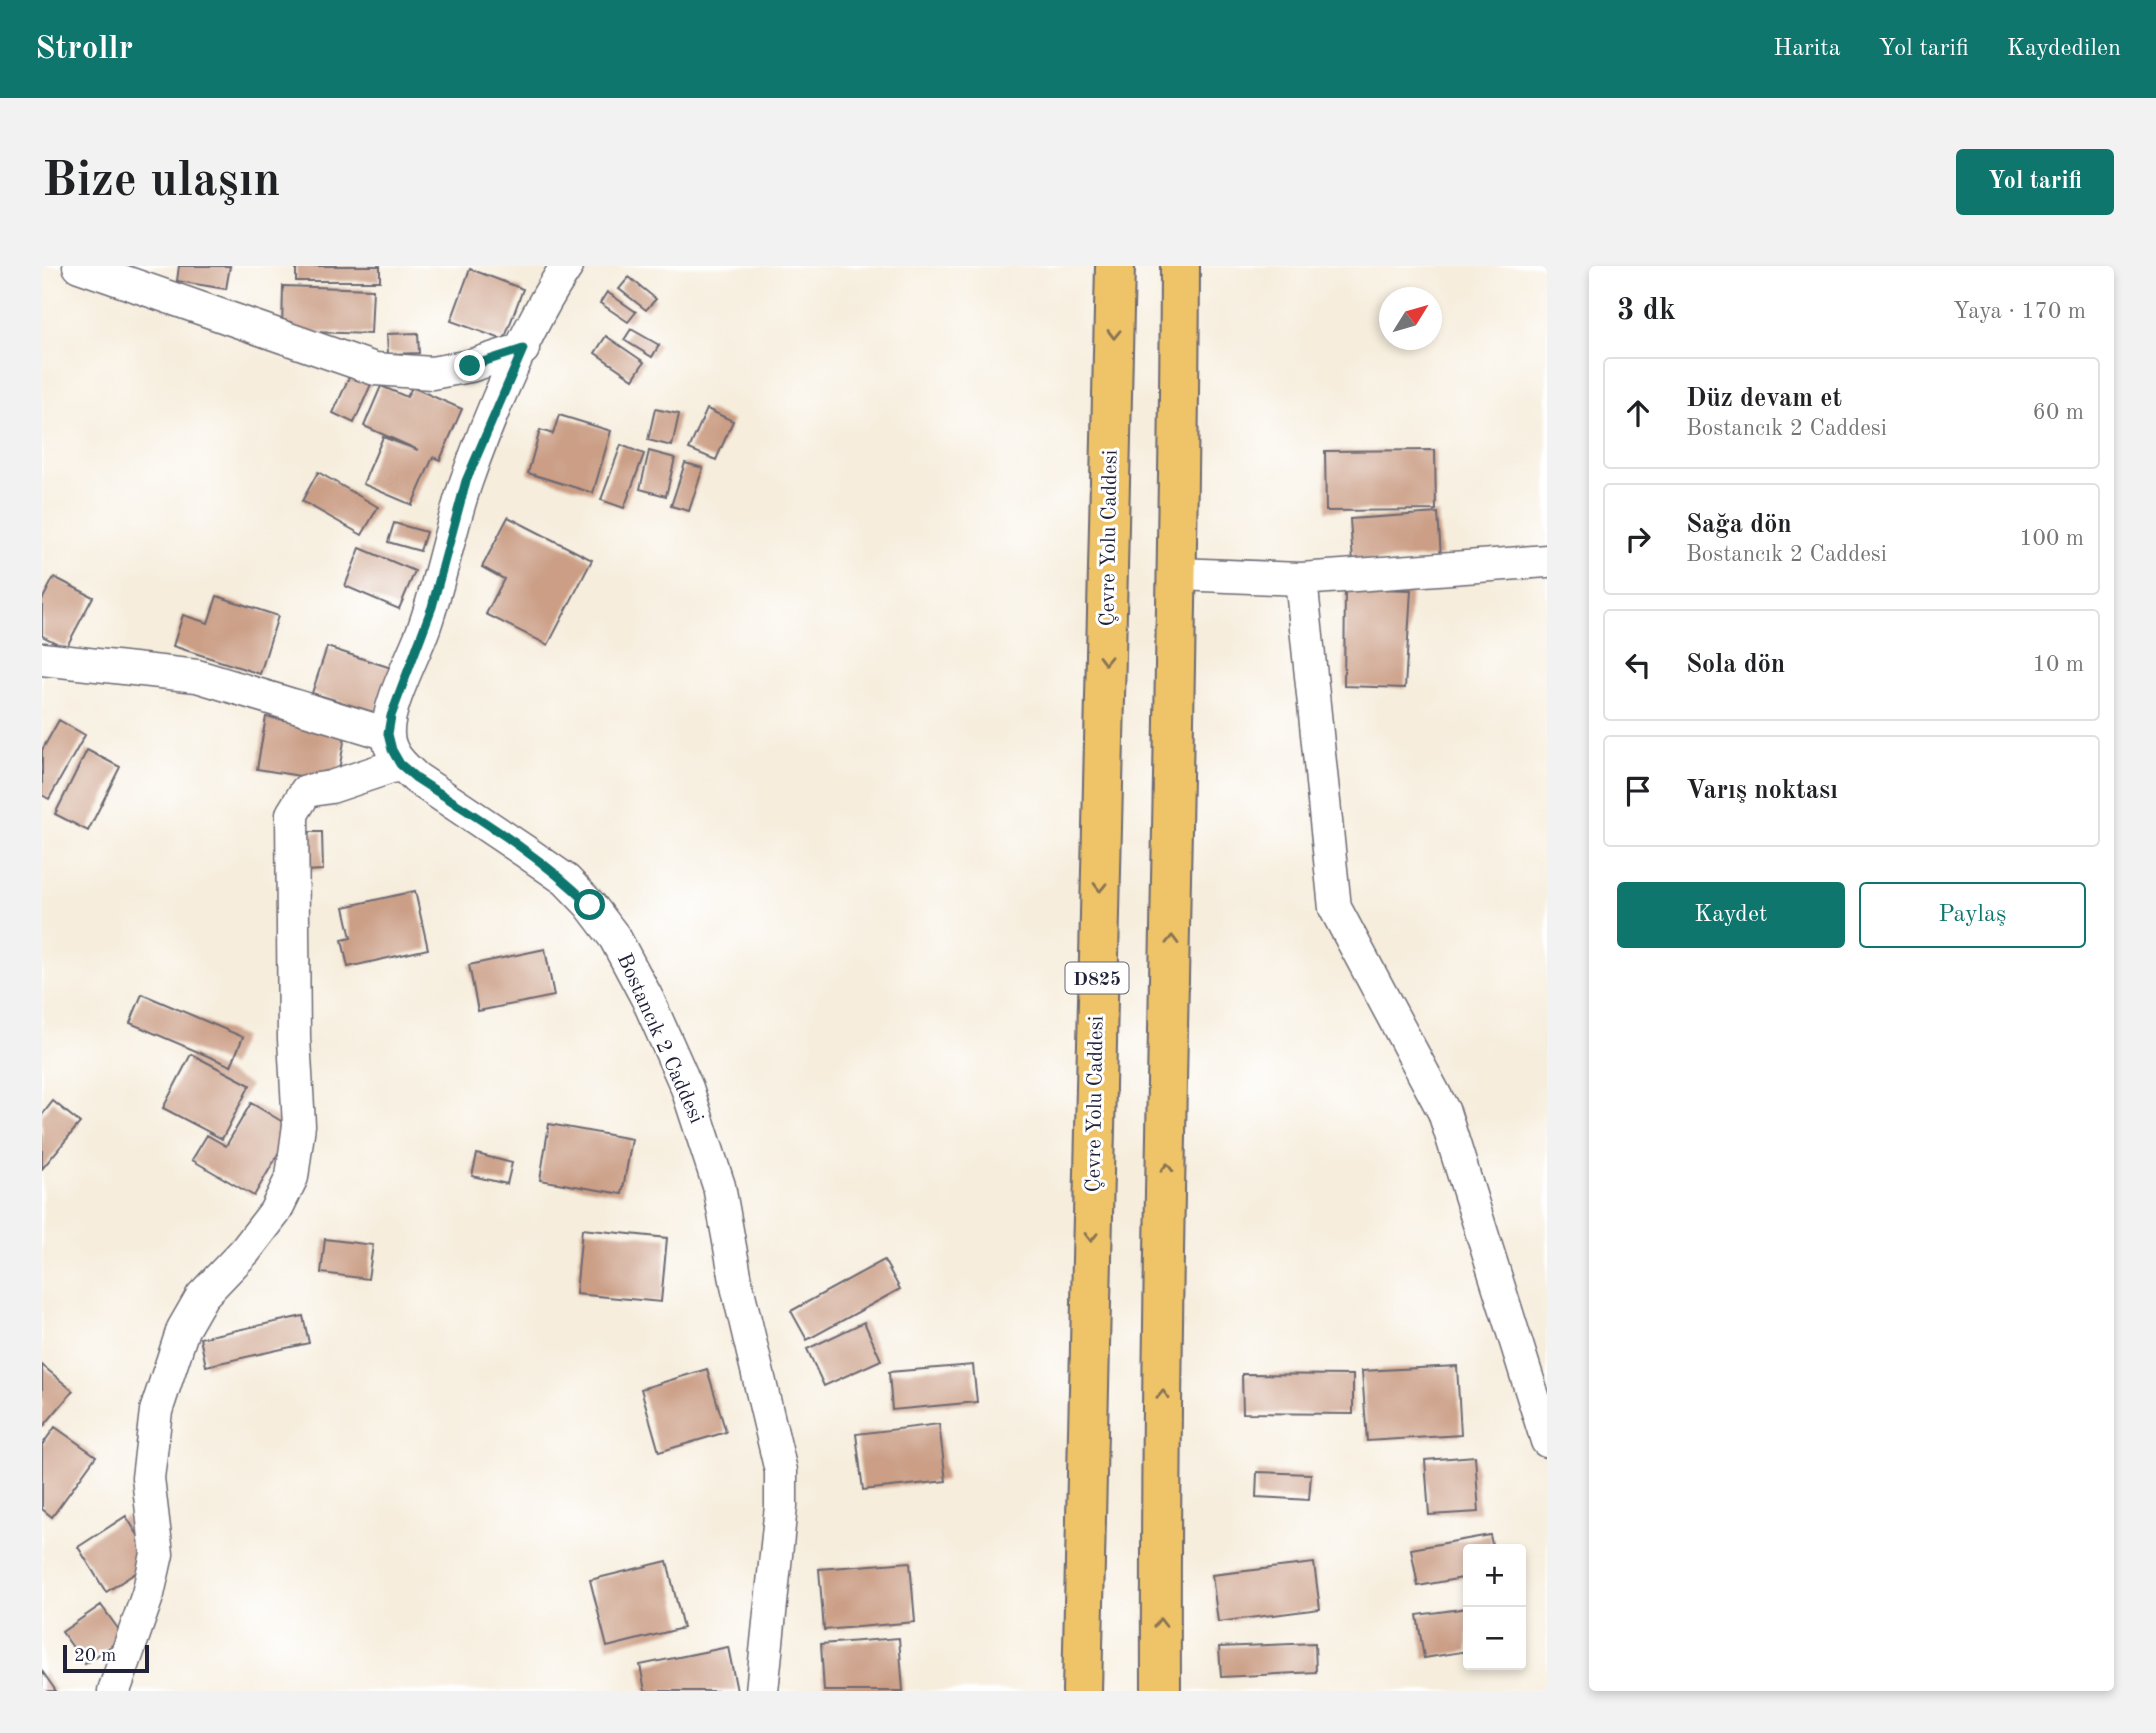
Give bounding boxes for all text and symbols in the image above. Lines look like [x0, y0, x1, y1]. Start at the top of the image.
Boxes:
text: Strollr [35, 33, 133, 66]
text: Harita [1773, 37, 1841, 61]
text: Yol tarifi [1879, 37, 1969, 61]
text: Kaydedilen [2007, 37, 2121, 61]
button: Yol tarifi [1956, 149, 2114, 215]
text: Bize ulaşın [42, 158, 280, 207]
north arrow [1379, 287, 1442, 350]
text: 3 dk [1617, 296, 1676, 326]
text: Yaya · 170 m [1953, 300, 2086, 323]
one-way arrow [1106, 329, 1121, 340]
route end [454, 350, 485, 381]
text: Düz devam et [1686, 386, 1842, 412]
icon: ahead [1619, 394, 1657, 432]
text: 60 m [2033, 401, 2084, 424]
text: Bostancık 2 Caddesi [1686, 417, 1887, 440]
street label: Çevre Yolu Caddesi [1097, 449, 1122, 627]
text: Sağa dön [1686, 512, 1792, 538]
icon: right [1619, 520, 1657, 558]
text: 100 m [2019, 527, 2084, 550]
text: Bostancık 2 Caddesi [1686, 543, 1887, 566]
icon: left [1619, 646, 1657, 684]
text: Sola dön [1686, 652, 1785, 678]
text: 10 m [2033, 653, 2084, 676]
one-way arrow [1098, 654, 1113, 665]
icon: arrive [1619, 772, 1657, 810]
text: Varış noktası [1686, 778, 1838, 804]
one-way arrow [1092, 882, 1107, 893]
button: Kaydet [1617, 882, 1845, 948]
button: Paylaş [1859, 882, 2086, 948]
route start [574, 889, 605, 920]
one-way arrow [1164, 935, 1179, 946]
street label: Bostancık 2 Caddesi [613, 950, 707, 1127]
road number: D825 [1066, 962, 1128, 993]
street label: Çevre Yolu Caddesi [1083, 1015, 1108, 1193]
one-way arrow [1159, 1162, 1175, 1173]
one-way arrow [1083, 1232, 1099, 1243]
one-way arrow [1155, 1390, 1170, 1401]
map controls [1463, 1544, 1526, 1670]
button: + [1463, 1544, 1526, 1607]
button: − [1463, 1607, 1526, 1670]
one-way arrow [1152, 1617, 1168, 1628]
scale bar [63, 1642, 149, 1674]
text: 20 m [74, 1647, 116, 1666]

